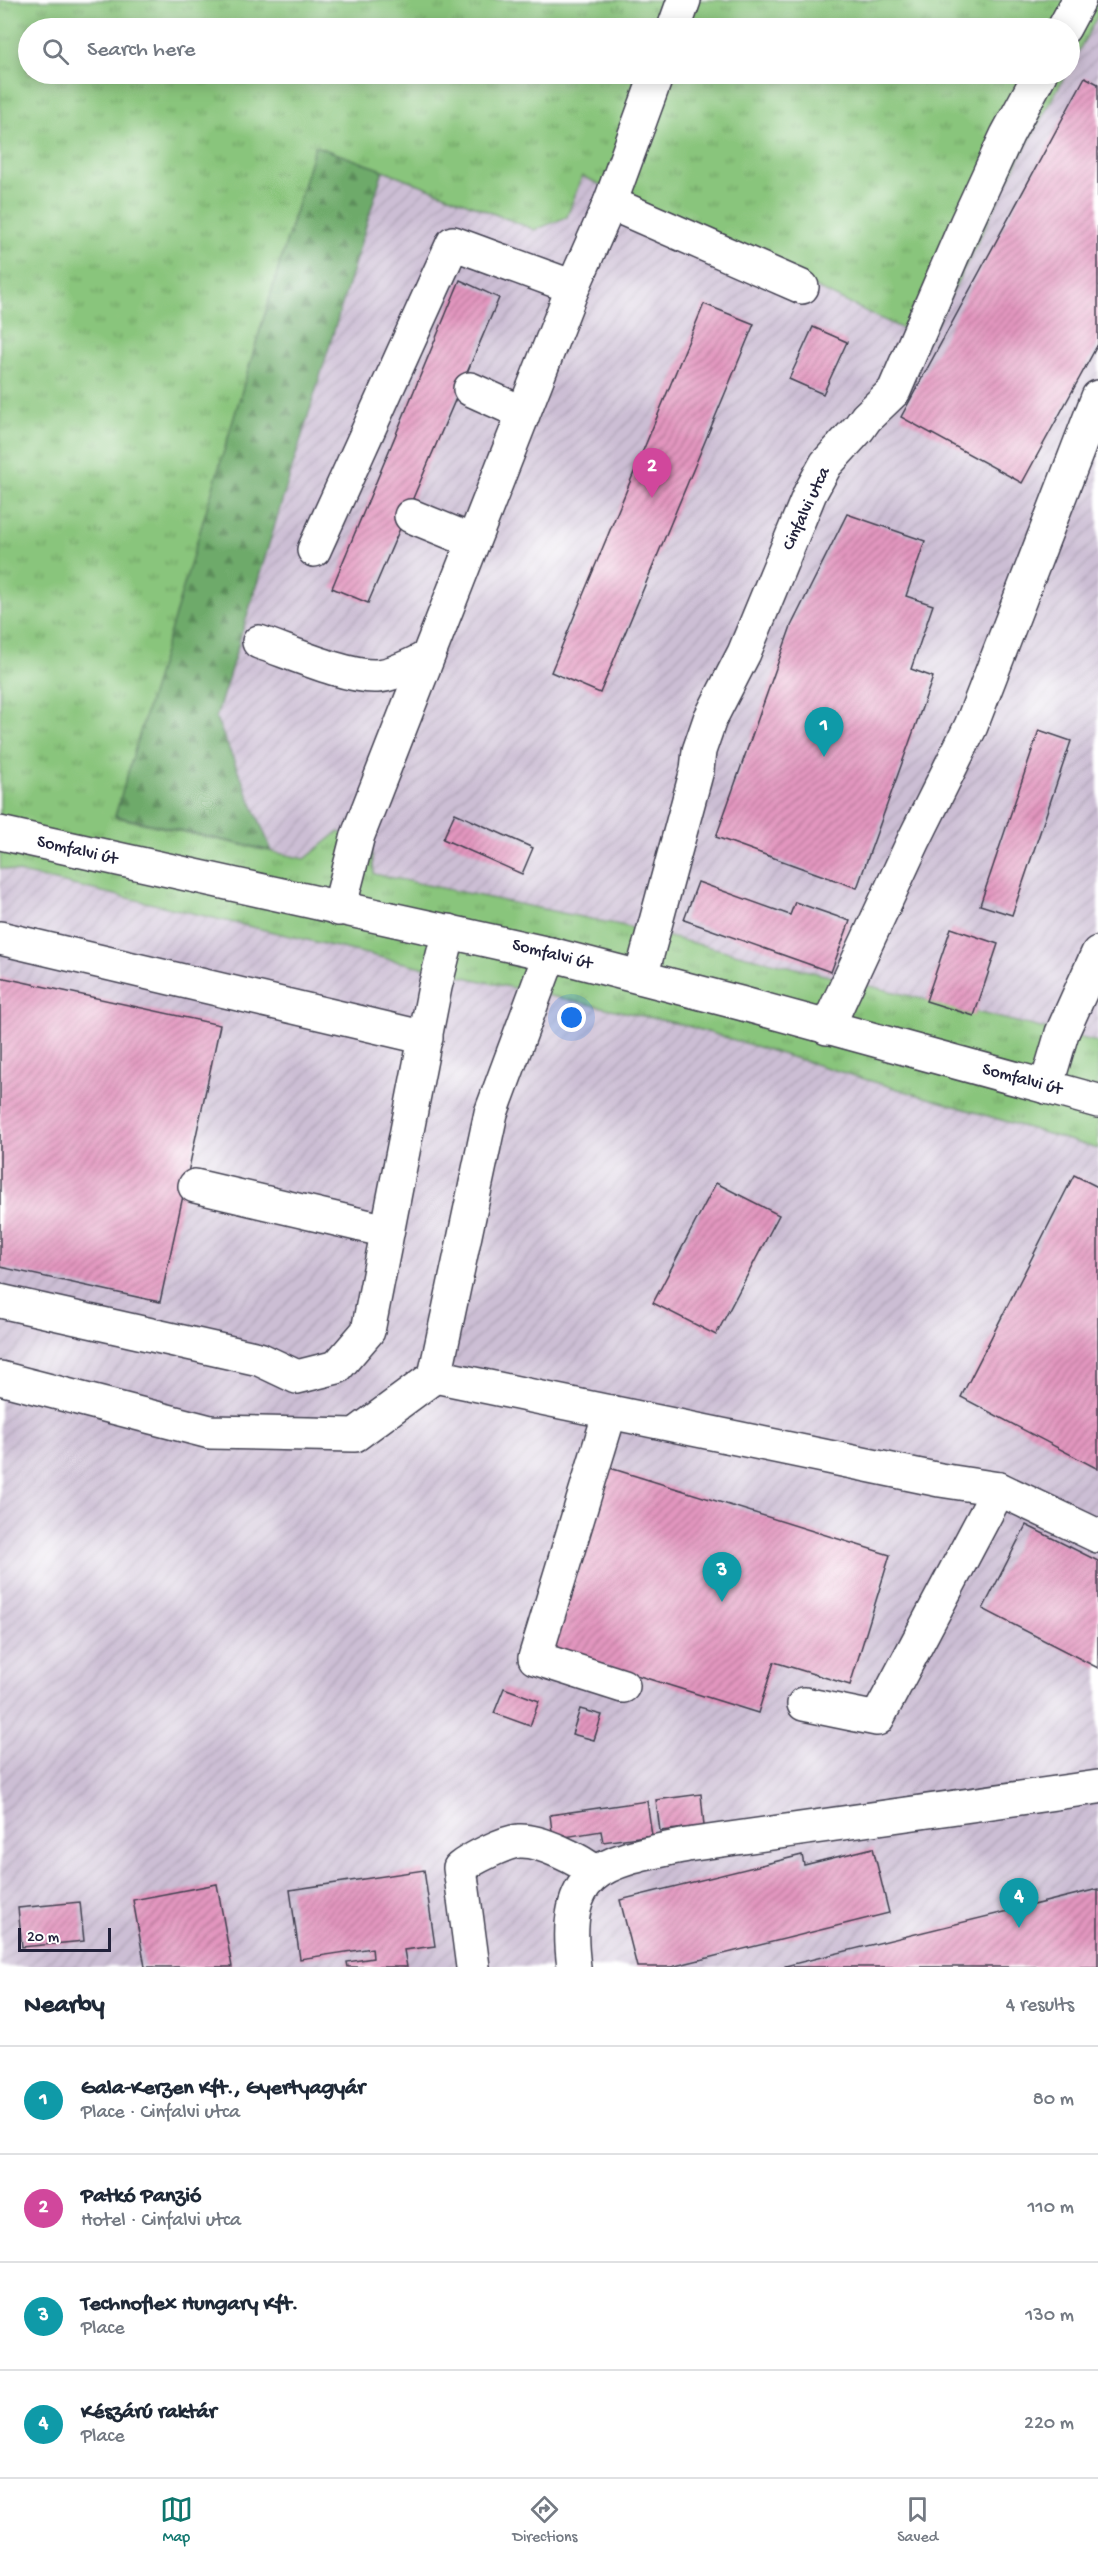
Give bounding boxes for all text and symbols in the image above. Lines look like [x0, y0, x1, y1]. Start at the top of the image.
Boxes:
search box [18, 18, 1080, 84]
icon: search [39, 35, 72, 68]
text: Search here [87, 38, 195, 64]
pin: 2 [632, 448, 672, 498]
street label: Cinfalvi utca [779, 463, 836, 554]
pin: 1 [804, 708, 844, 757]
street label: Somfalvi út [35, 832, 121, 871]
street label: Somfalvi út [510, 935, 596, 975]
your location [557, 1003, 586, 1032]
street label: Somfalvi út [980, 1059, 1066, 1101]
pin: 3 [702, 1552, 742, 1602]
pin: 4 [1000, 1878, 1038, 1928]
scale bar [18, 1925, 111, 1952]
text: 20 m [27, 1929, 59, 1948]
text: Nearby [24, 1991, 105, 2022]
text: 4 results [1006, 1995, 1074, 2018]
text: Gala-Kerzen Kft., Gyertyagyár [81, 2076, 365, 2102]
text: 1 [39, 2089, 48, 2112]
text: 80 m [1033, 2089, 1074, 2112]
text: Place · Cinfalvi utca [81, 2102, 240, 2125]
text: Patkó Panzió [81, 2184, 201, 2210]
text: 2 [39, 2197, 48, 2220]
text: 110 m [1028, 2197, 1074, 2220]
text: Hotel · Cinfalvi utca [81, 2210, 241, 2233]
text: Technoflex Hungary Kft. [81, 2292, 298, 2318]
text: 3 [38, 2305, 49, 2328]
text: 130 m [1025, 2305, 1074, 2328]
text: Place [81, 2318, 125, 2341]
text: Készárú raktár [81, 2400, 217, 2426]
text: 4 [39, 2413, 48, 2436]
text: 220 m [1024, 2413, 1074, 2436]
text: Place [81, 2426, 125, 2449]
tab: Map [160, 2493, 193, 2548]
tab: Directions [512, 2493, 578, 2548]
tab: Saved [897, 2493, 938, 2548]

